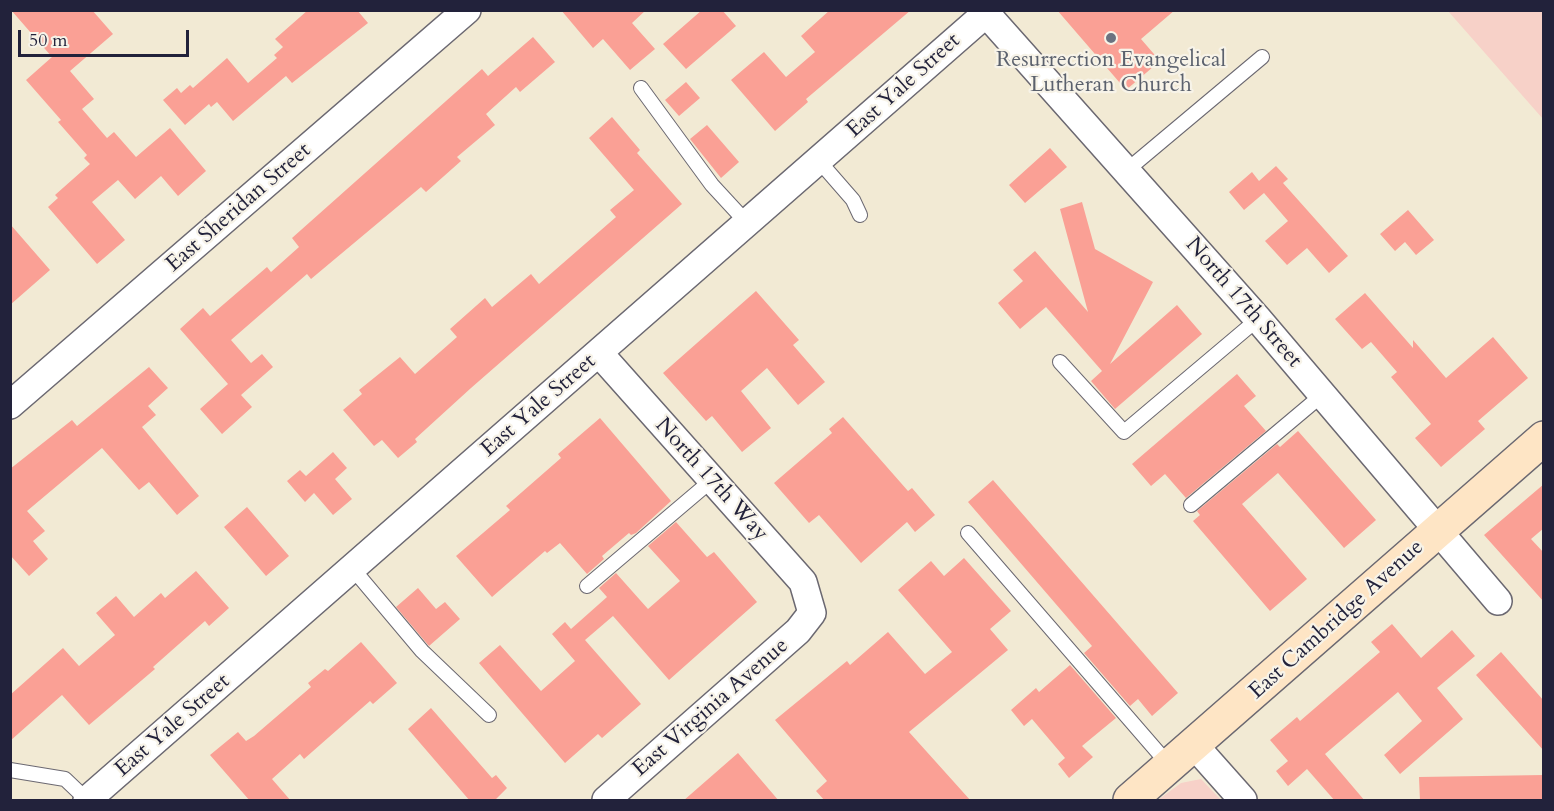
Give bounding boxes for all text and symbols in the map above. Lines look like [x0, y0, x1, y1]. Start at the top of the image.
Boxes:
scale bar [21, 18, 192, 56]
text: 50 m [29, 28, 68, 53]
street label: East Yale Street [842, 28, 966, 144]
marker: Resurrection Evangelical Lutheran Church [1104, 31, 1118, 45]
place label: Resurrection Evangelical Lutheran Church [996, 48, 1226, 100]
street label: East Sheridan Street [161, 138, 317, 278]
street label: North 17th Street [1179, 232, 1307, 374]
street label: East Yale Street [476, 349, 602, 463]
street label: North 17th Way [649, 413, 773, 547]
street label: East Cambridge Avenue [1244, 535, 1430, 705]
street label: East Virginia Avenue [628, 633, 794, 783]
street label: East Yale Street [110, 669, 236, 783]

